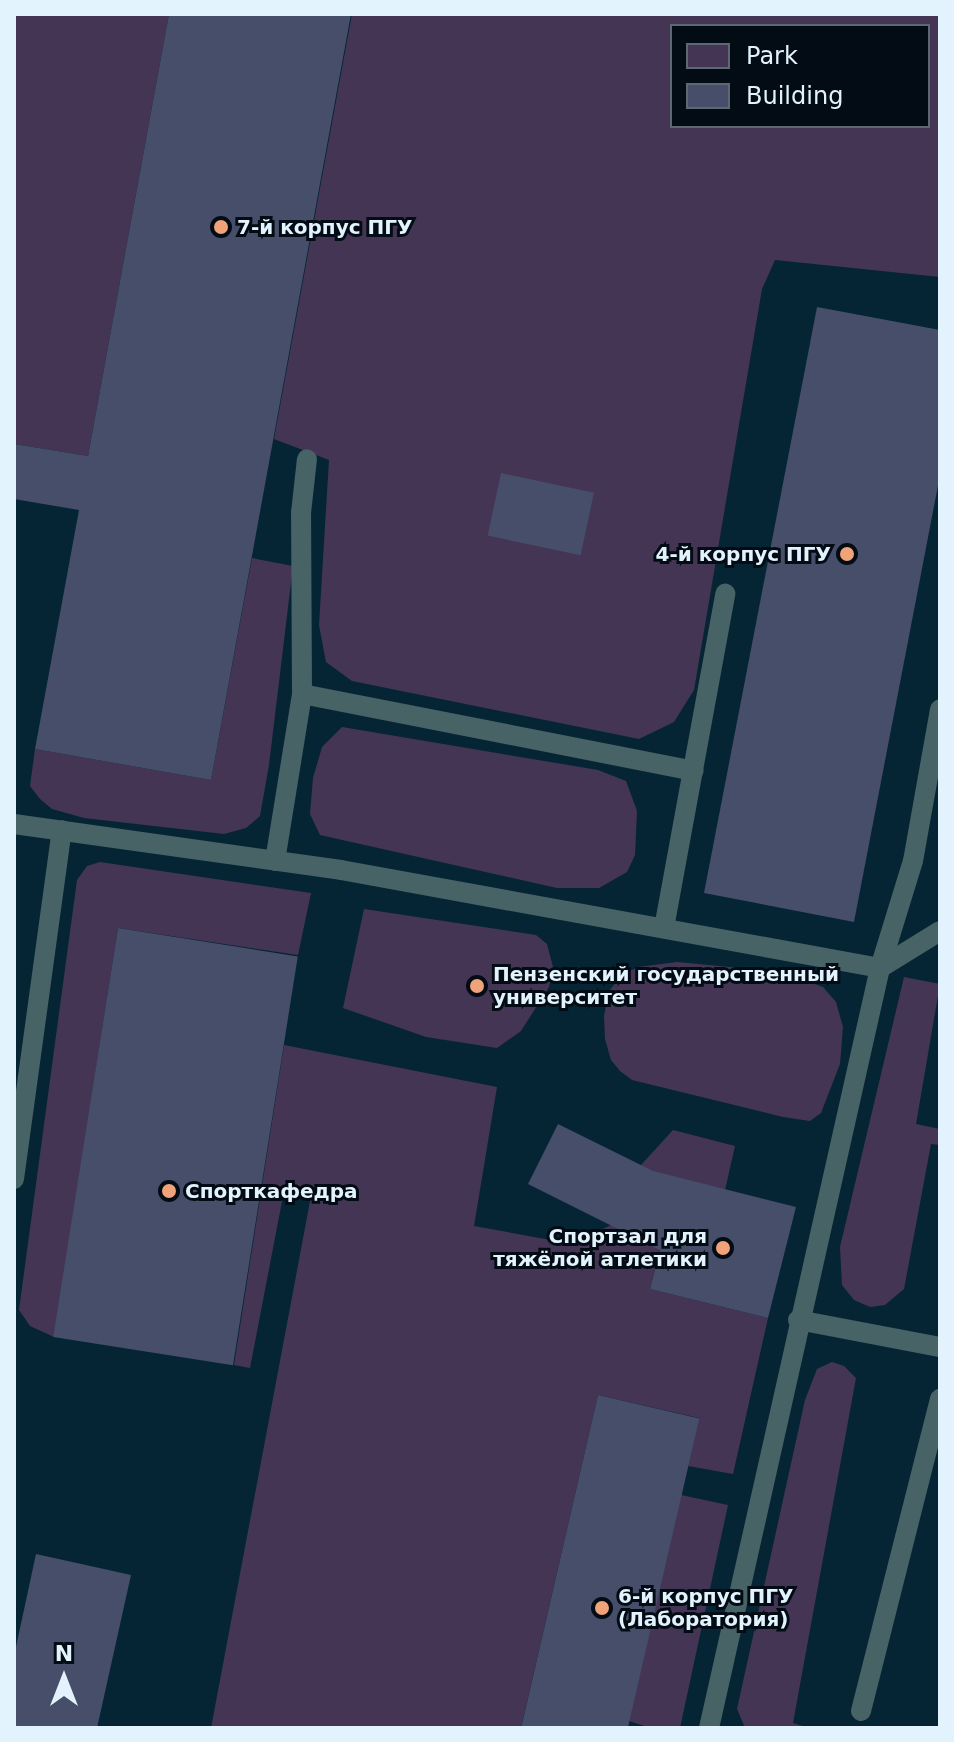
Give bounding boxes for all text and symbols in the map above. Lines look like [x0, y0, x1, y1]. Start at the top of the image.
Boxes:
legend [670, 24, 930, 128]
text: Park [746, 42, 798, 70]
text: Building [746, 82, 843, 110]
place label: 7-й корпус ПГУ [237, 215, 412, 239]
marker: 7-й корпус ПГУ [212, 218, 230, 236]
place label: 4-й корпус ПГУ [656, 542, 831, 566]
marker: 4-й корпус ПГУ [838, 545, 856, 563]
place label: Пензенский государственный университет [493, 962, 839, 1009]
marker: Пензенский государственный университет [468, 977, 486, 995]
place label: Спорткафедра [185, 1179, 358, 1203]
marker: Спорткафедра [160, 1182, 178, 1200]
place label: Спортзал для тяжёлой атлетики [493, 1224, 707, 1271]
marker: Спортзал для тяжёлой атлетики [714, 1239, 732, 1257]
place label: 6-й корпус ПГУ (Лаборатория) [618, 1584, 793, 1631]
marker: 6-й корпус ПГУ (Лаборатория) [593, 1599, 611, 1617]
north arrow [24, 1638, 104, 1718]
text: N [55, 1641, 73, 1666]

